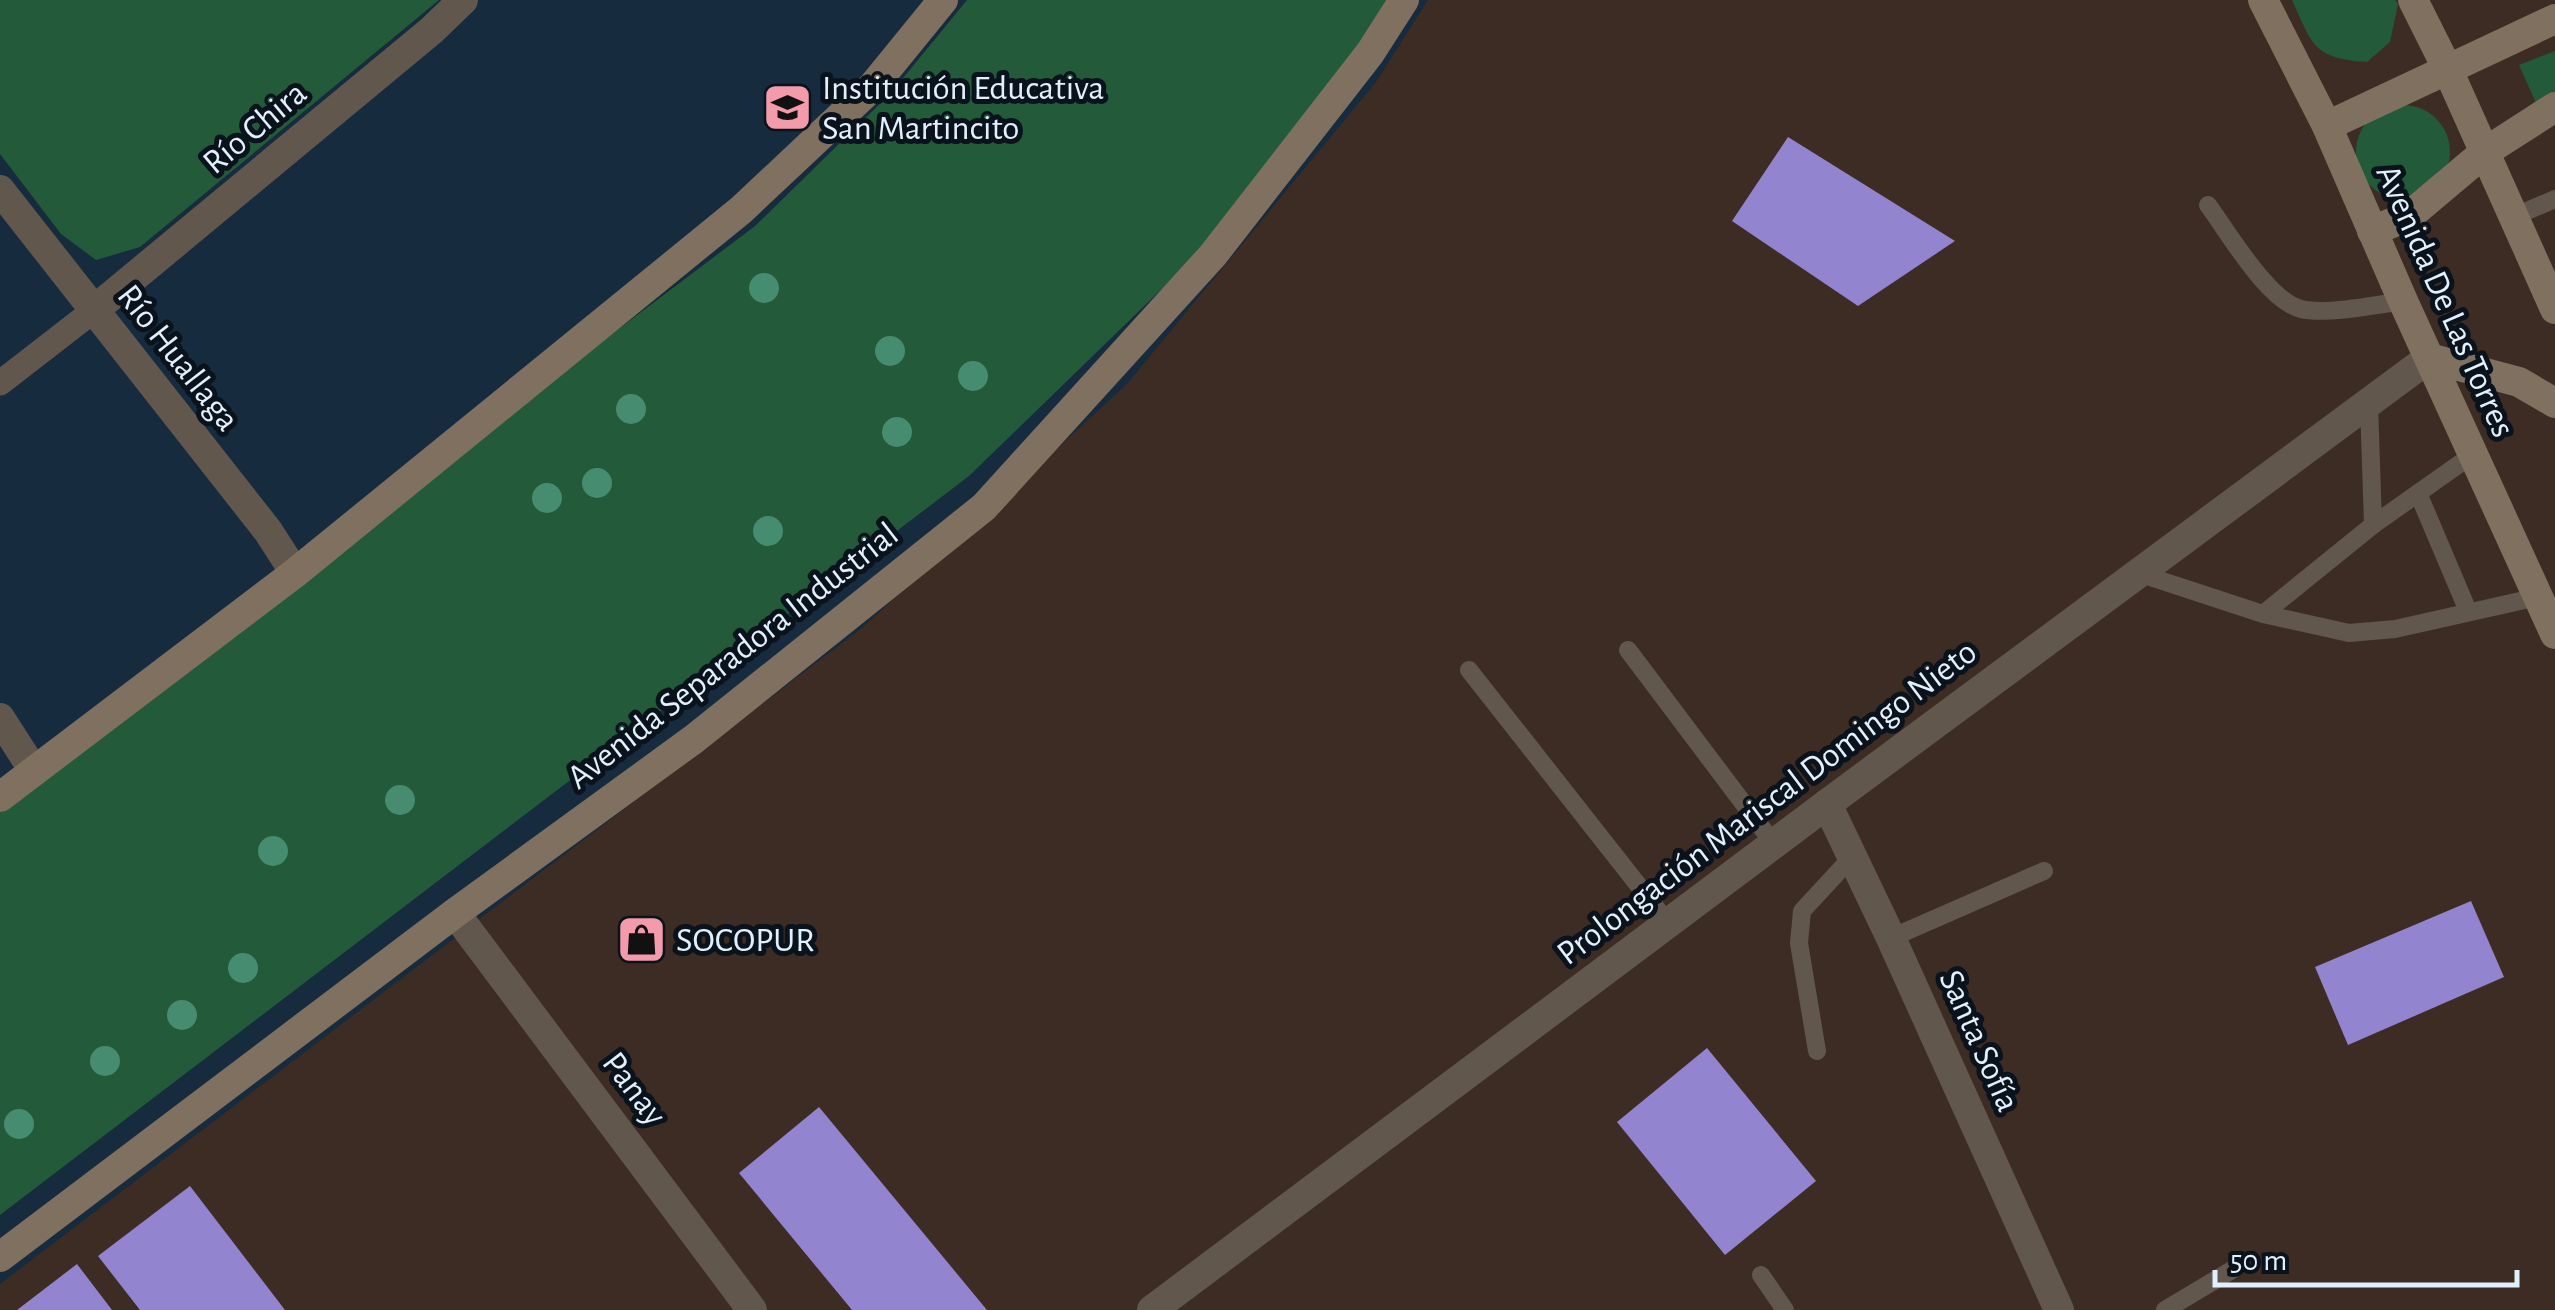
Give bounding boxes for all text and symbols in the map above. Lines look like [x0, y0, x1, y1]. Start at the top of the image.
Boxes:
place label: Institución Educativa San Martincito [822, 71, 1105, 146]
street label: Río Chira [197, 75, 313, 181]
school or university icon: Institución Educativa San Martincito [761, 82, 813, 134]
street label: Avenida De Las Torres [2369, 160, 2521, 442]
street label: Río Huallaga [110, 278, 246, 438]
street label: Avenida Separadora Industrial [561, 516, 905, 796]
street label: Prolongación Mariscal Domingo Nieto [1551, 634, 1983, 972]
shop icon: SOCOPUR [615, 914, 667, 966]
place label: SOCOPUR [676, 923, 815, 958]
street label: Santa Sofía [1932, 965, 2026, 1117]
street label: Panay [595, 1046, 673, 1132]
scale bar [2215, 1225, 2518, 1287]
text: 50 m [2230, 1246, 2287, 1276]

